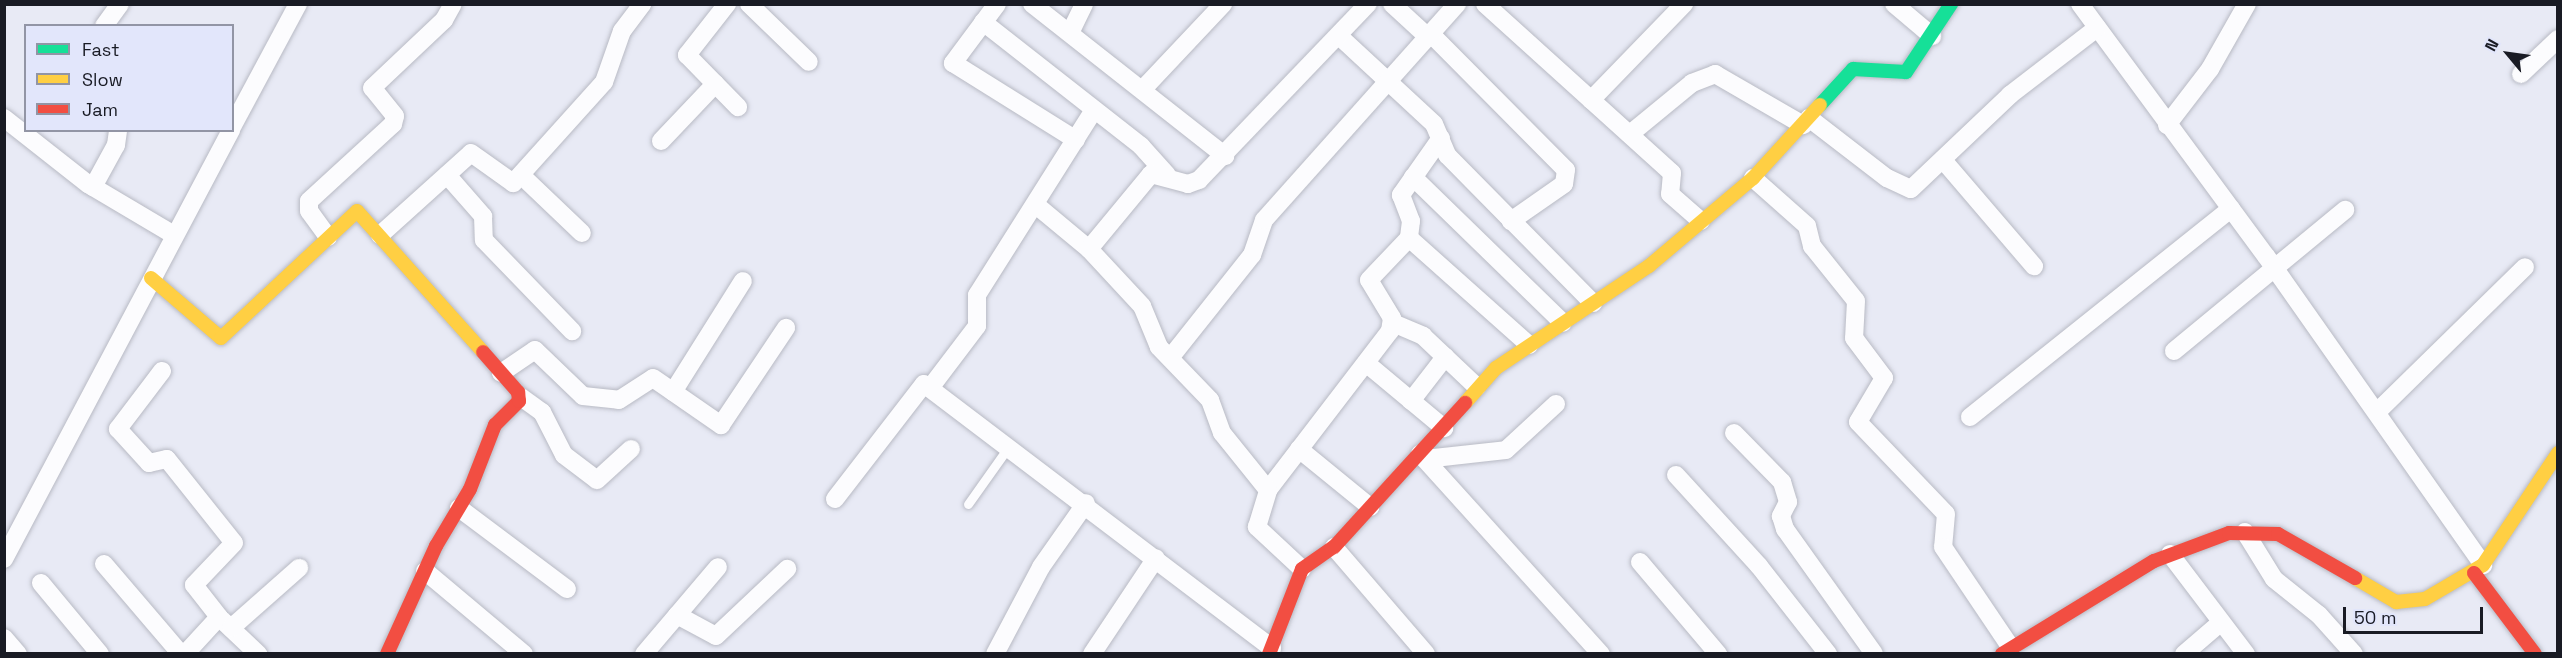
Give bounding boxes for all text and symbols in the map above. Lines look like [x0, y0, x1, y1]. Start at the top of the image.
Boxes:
legend [24, 24, 234, 132]
north arrow [2478, 24, 2538, 84]
text: N [2480, 35, 2504, 55]
text: Fast [82, 38, 119, 61]
text: Slow [82, 68, 123, 91]
text: Jam [82, 98, 118, 121]
scale bar [2346, 595, 2486, 633]
text: 50 m [2354, 606, 2396, 629]

